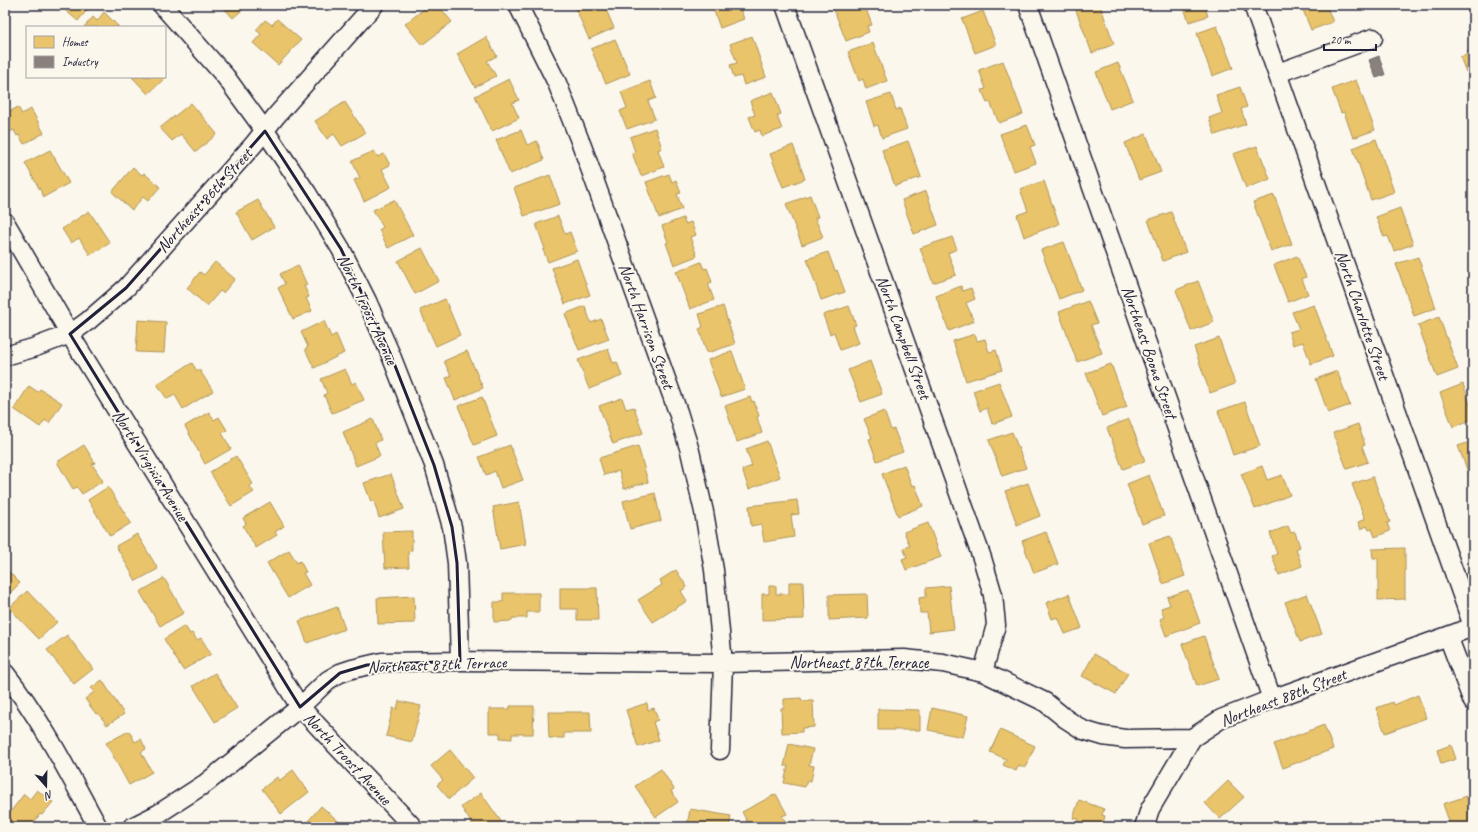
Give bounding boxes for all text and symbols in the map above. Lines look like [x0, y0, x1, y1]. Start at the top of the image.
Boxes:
legend [26, 26, 166, 78]
scale bar [1324, 26, 1376, 52]
text: 20 m [1330, 32, 1352, 48]
text: Homes [62, 34, 89, 50]
text: Industry [62, 54, 99, 70]
street label: Northeast 86th Street [152, 142, 258, 257]
street label: North Charlotte Street [1330, 248, 1395, 385]
street label: North Troost Avenue [333, 251, 403, 369]
street label: North Harrison Street [614, 261, 680, 394]
street label: North Campbell Street [871, 272, 936, 404]
street label: Northeast Boone Street [1117, 283, 1183, 423]
street label: North Virginia Avenue [108, 406, 194, 526]
street label: Northeast 87th Terrace [367, 652, 508, 677]
street label: Northeast 87th Terrace [790, 652, 930, 673]
street label: Northeast 88th Street [1217, 663, 1351, 731]
street label: North Troost Avenue [299, 708, 397, 810]
north arrow [26, 766, 66, 806]
text: N [42, 788, 55, 804]

